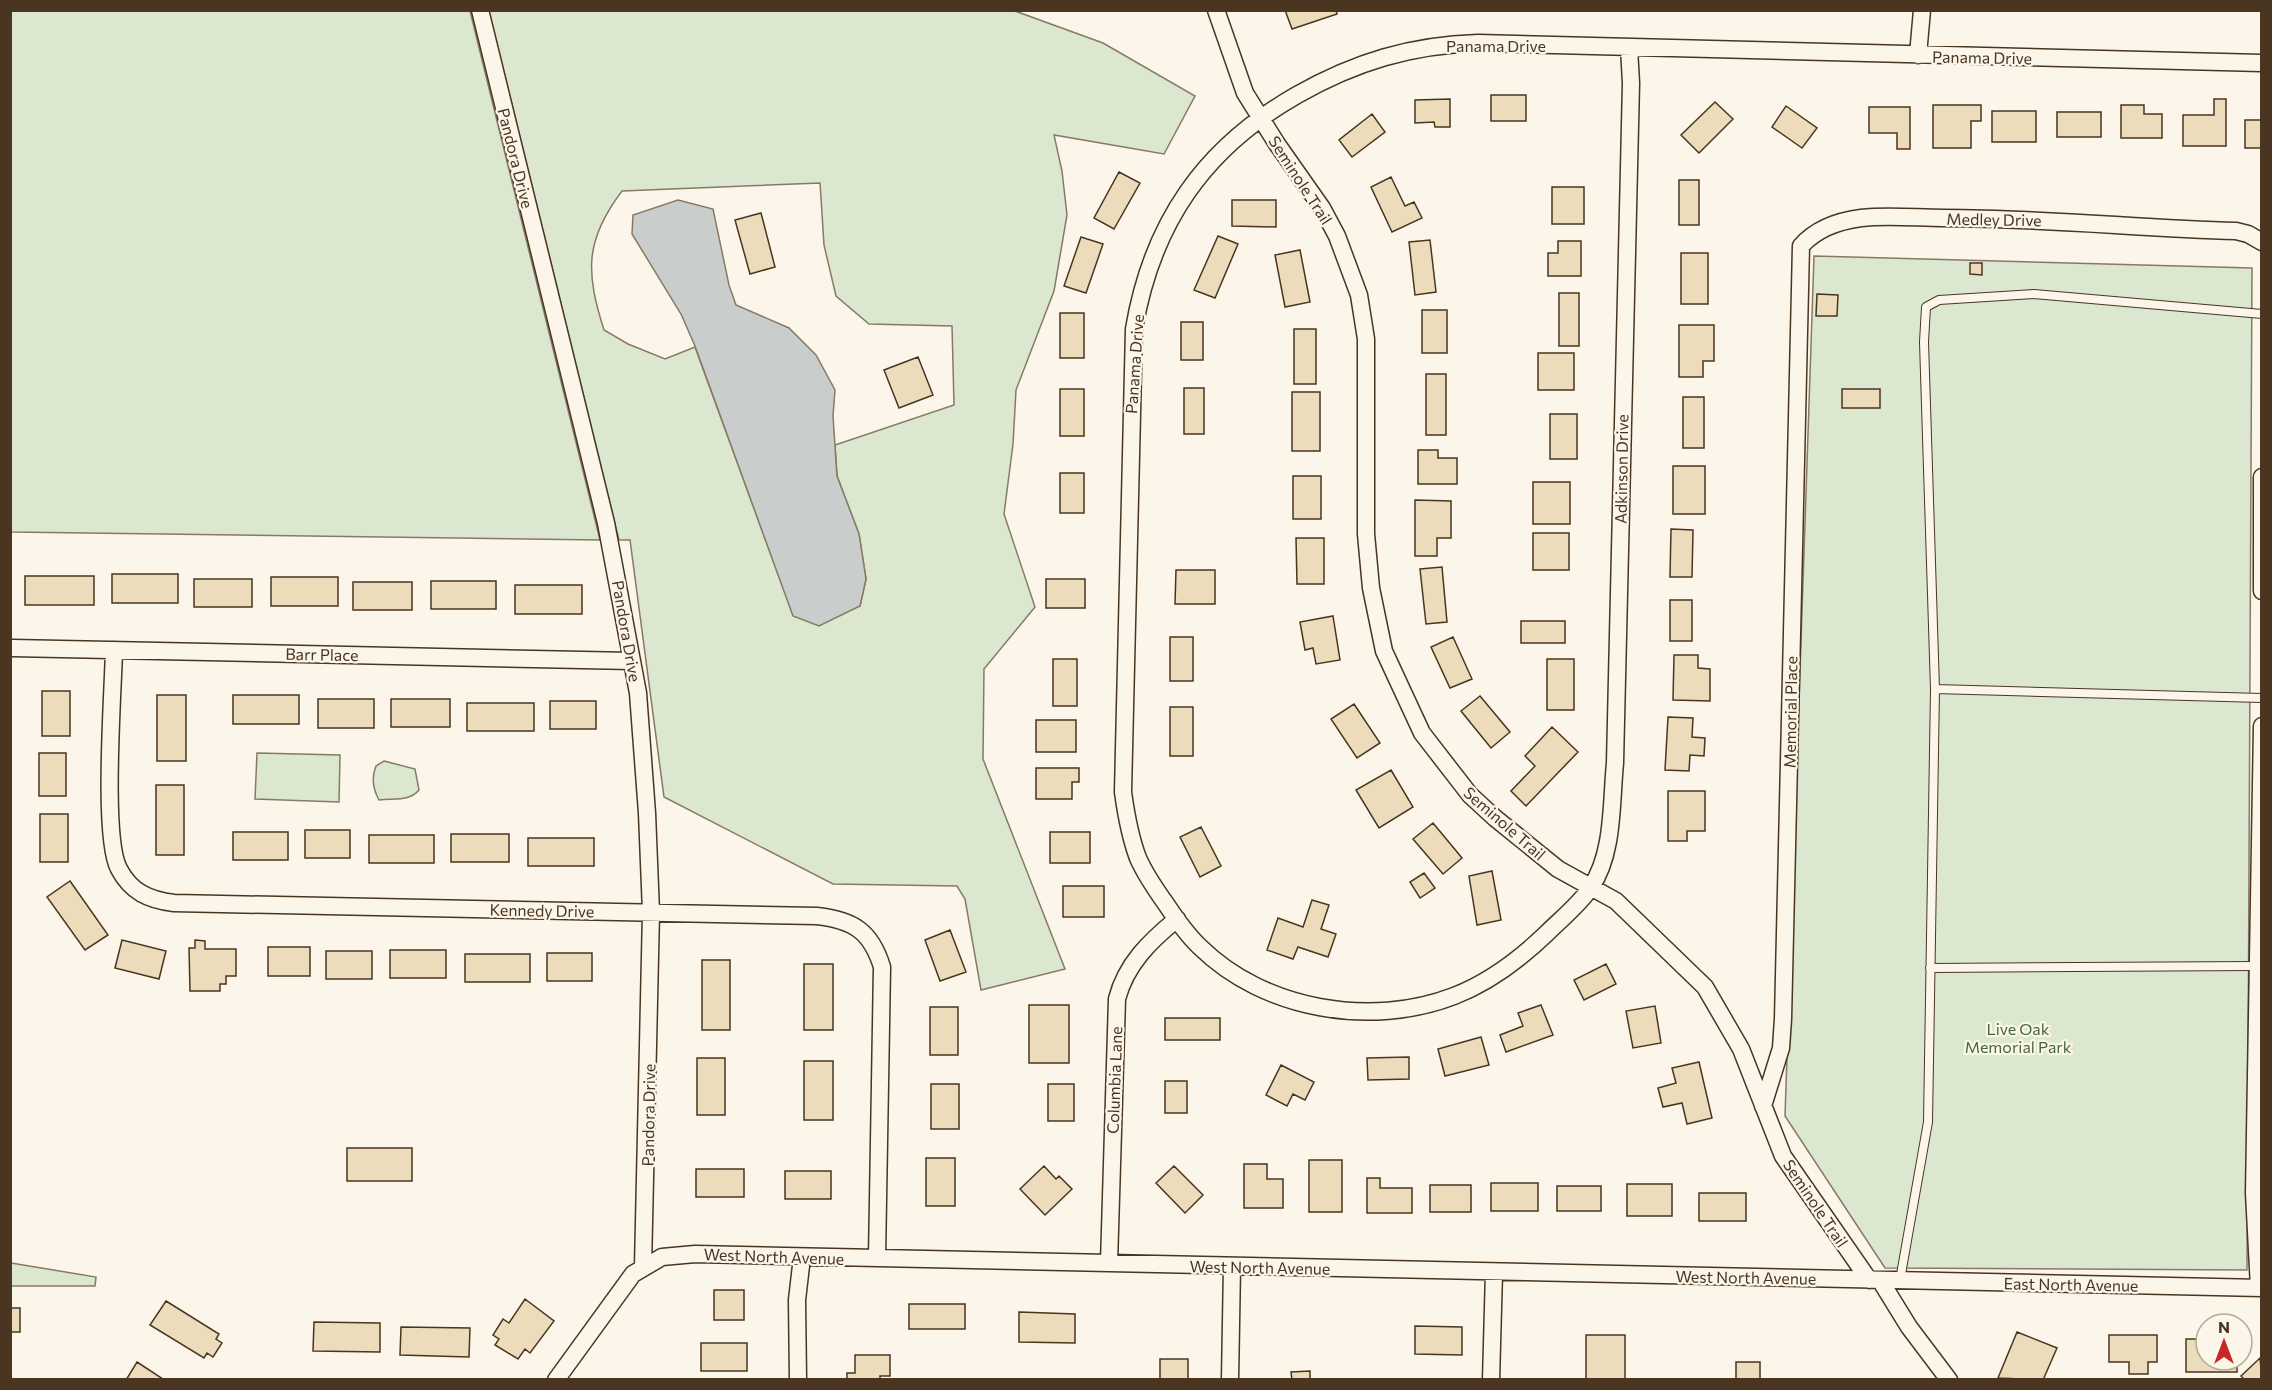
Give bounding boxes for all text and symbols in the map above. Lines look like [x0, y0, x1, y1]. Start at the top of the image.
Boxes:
street label: Panama Drive [1446, 36, 1546, 55]
street label: Panama Drive [1932, 47, 2032, 67]
street label: Pandora Drive [494, 106, 538, 210]
street label: Seminole Trail [1265, 132, 1337, 228]
street label: Medley Drive [1946, 209, 2042, 229]
street label: Panama Drive [1121, 313, 1147, 415]
street label: Adkinson Drive [1611, 414, 1631, 524]
street label: Pandora Drive [609, 579, 645, 683]
street label: Barr Place [285, 644, 359, 664]
street label: Memorial Place [1780, 656, 1800, 768]
street label: Seminole Trail [1460, 782, 1550, 864]
street label: Kennedy Drive [490, 900, 594, 920]
park label: Live Oak Memorial Park [1965, 1019, 2072, 1056]
street label: Columbia Lane [1103, 1026, 1125, 1134]
street label: Pandora Drive [638, 1063, 658, 1167]
street label: Seminole Trail [1780, 1155, 1852, 1251]
street label: West North Avenue [703, 1244, 845, 1268]
street label: West North Avenue [1190, 1256, 1330, 1278]
street label: West North Avenue [1676, 1266, 1816, 1288]
street label: East North Avenue [2003, 1273, 2139, 1295]
north arrow [2194, 1312, 2254, 1372]
text: N [2218, 1317, 2230, 1336]

